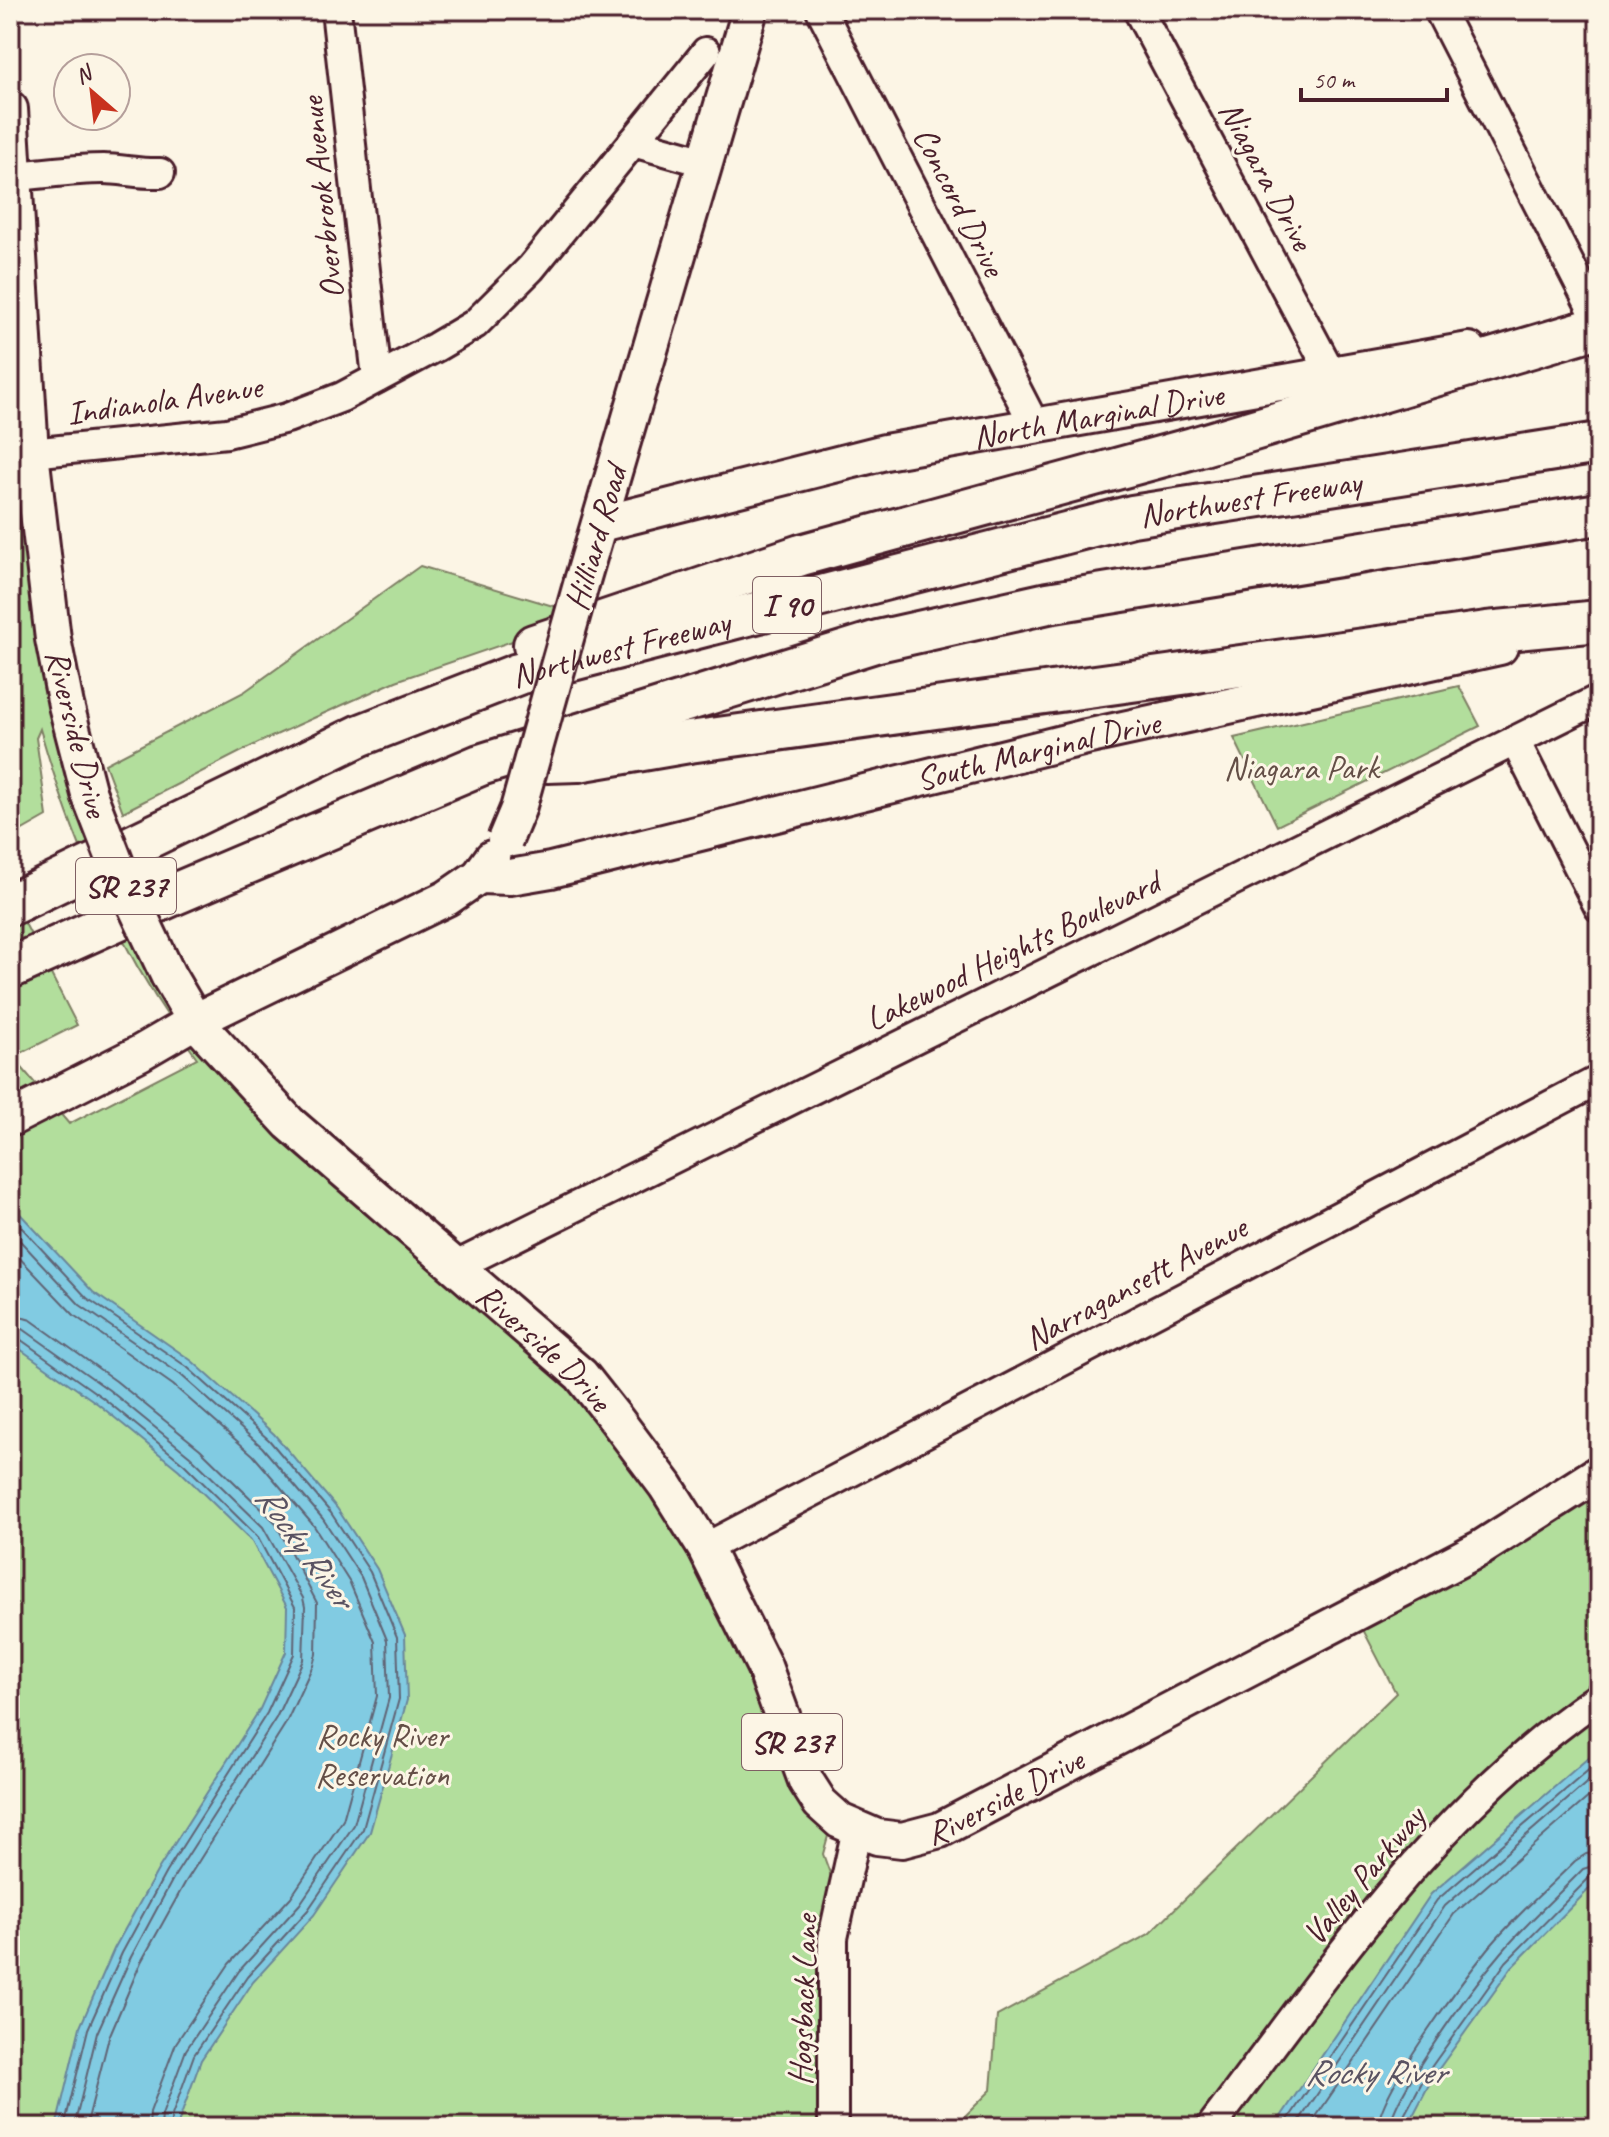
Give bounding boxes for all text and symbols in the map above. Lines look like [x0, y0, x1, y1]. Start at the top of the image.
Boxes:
north arrow [52, 52, 132, 132]
scale bar [1301, 52, 1447, 102]
text: N [70, 58, 99, 91]
text: 50 m [1313, 65, 1356, 95]
street label: Overbrook Avenue [289, 93, 353, 301]
street label: Niagara Drive [1209, 93, 1325, 259]
street label: Concord Drive [904, 119, 1017, 286]
street label: Indianola Avenue [64, 364, 267, 434]
street label: North Marginal Drive [970, 372, 1228, 458]
street label: Hilliard Road [554, 455, 638, 615]
street label: Northwest Freeway [1137, 459, 1367, 537]
road number: I 90 [753, 577, 821, 633]
street label: Northwest Freeway [507, 599, 737, 697]
street label: Riverside Drive [36, 645, 119, 823]
street label: South Marginal Drive [912, 700, 1166, 800]
park label: Niagara Park [1224, 746, 1381, 789]
road number: SR 237 [76, 858, 176, 914]
street label: Lakewood Heights Boulevard [858, 858, 1171, 1040]
street label: Narragansett Avenue [1016, 1204, 1257, 1359]
street label: Riverside Drive [467, 1273, 623, 1421]
water label: Rocky River [245, 1477, 368, 1621]
park label: Rocky River Reservation [315, 1714, 451, 1796]
road number: SR 237 [742, 1714, 842, 1770]
street label: Riverside Drive [923, 1737, 1092, 1854]
street label: Valley Parkway [1293, 1795, 1436, 1954]
street label: Hogsback Lane [778, 1911, 827, 2086]
water label: Rocky River [1305, 2049, 1450, 2095]

